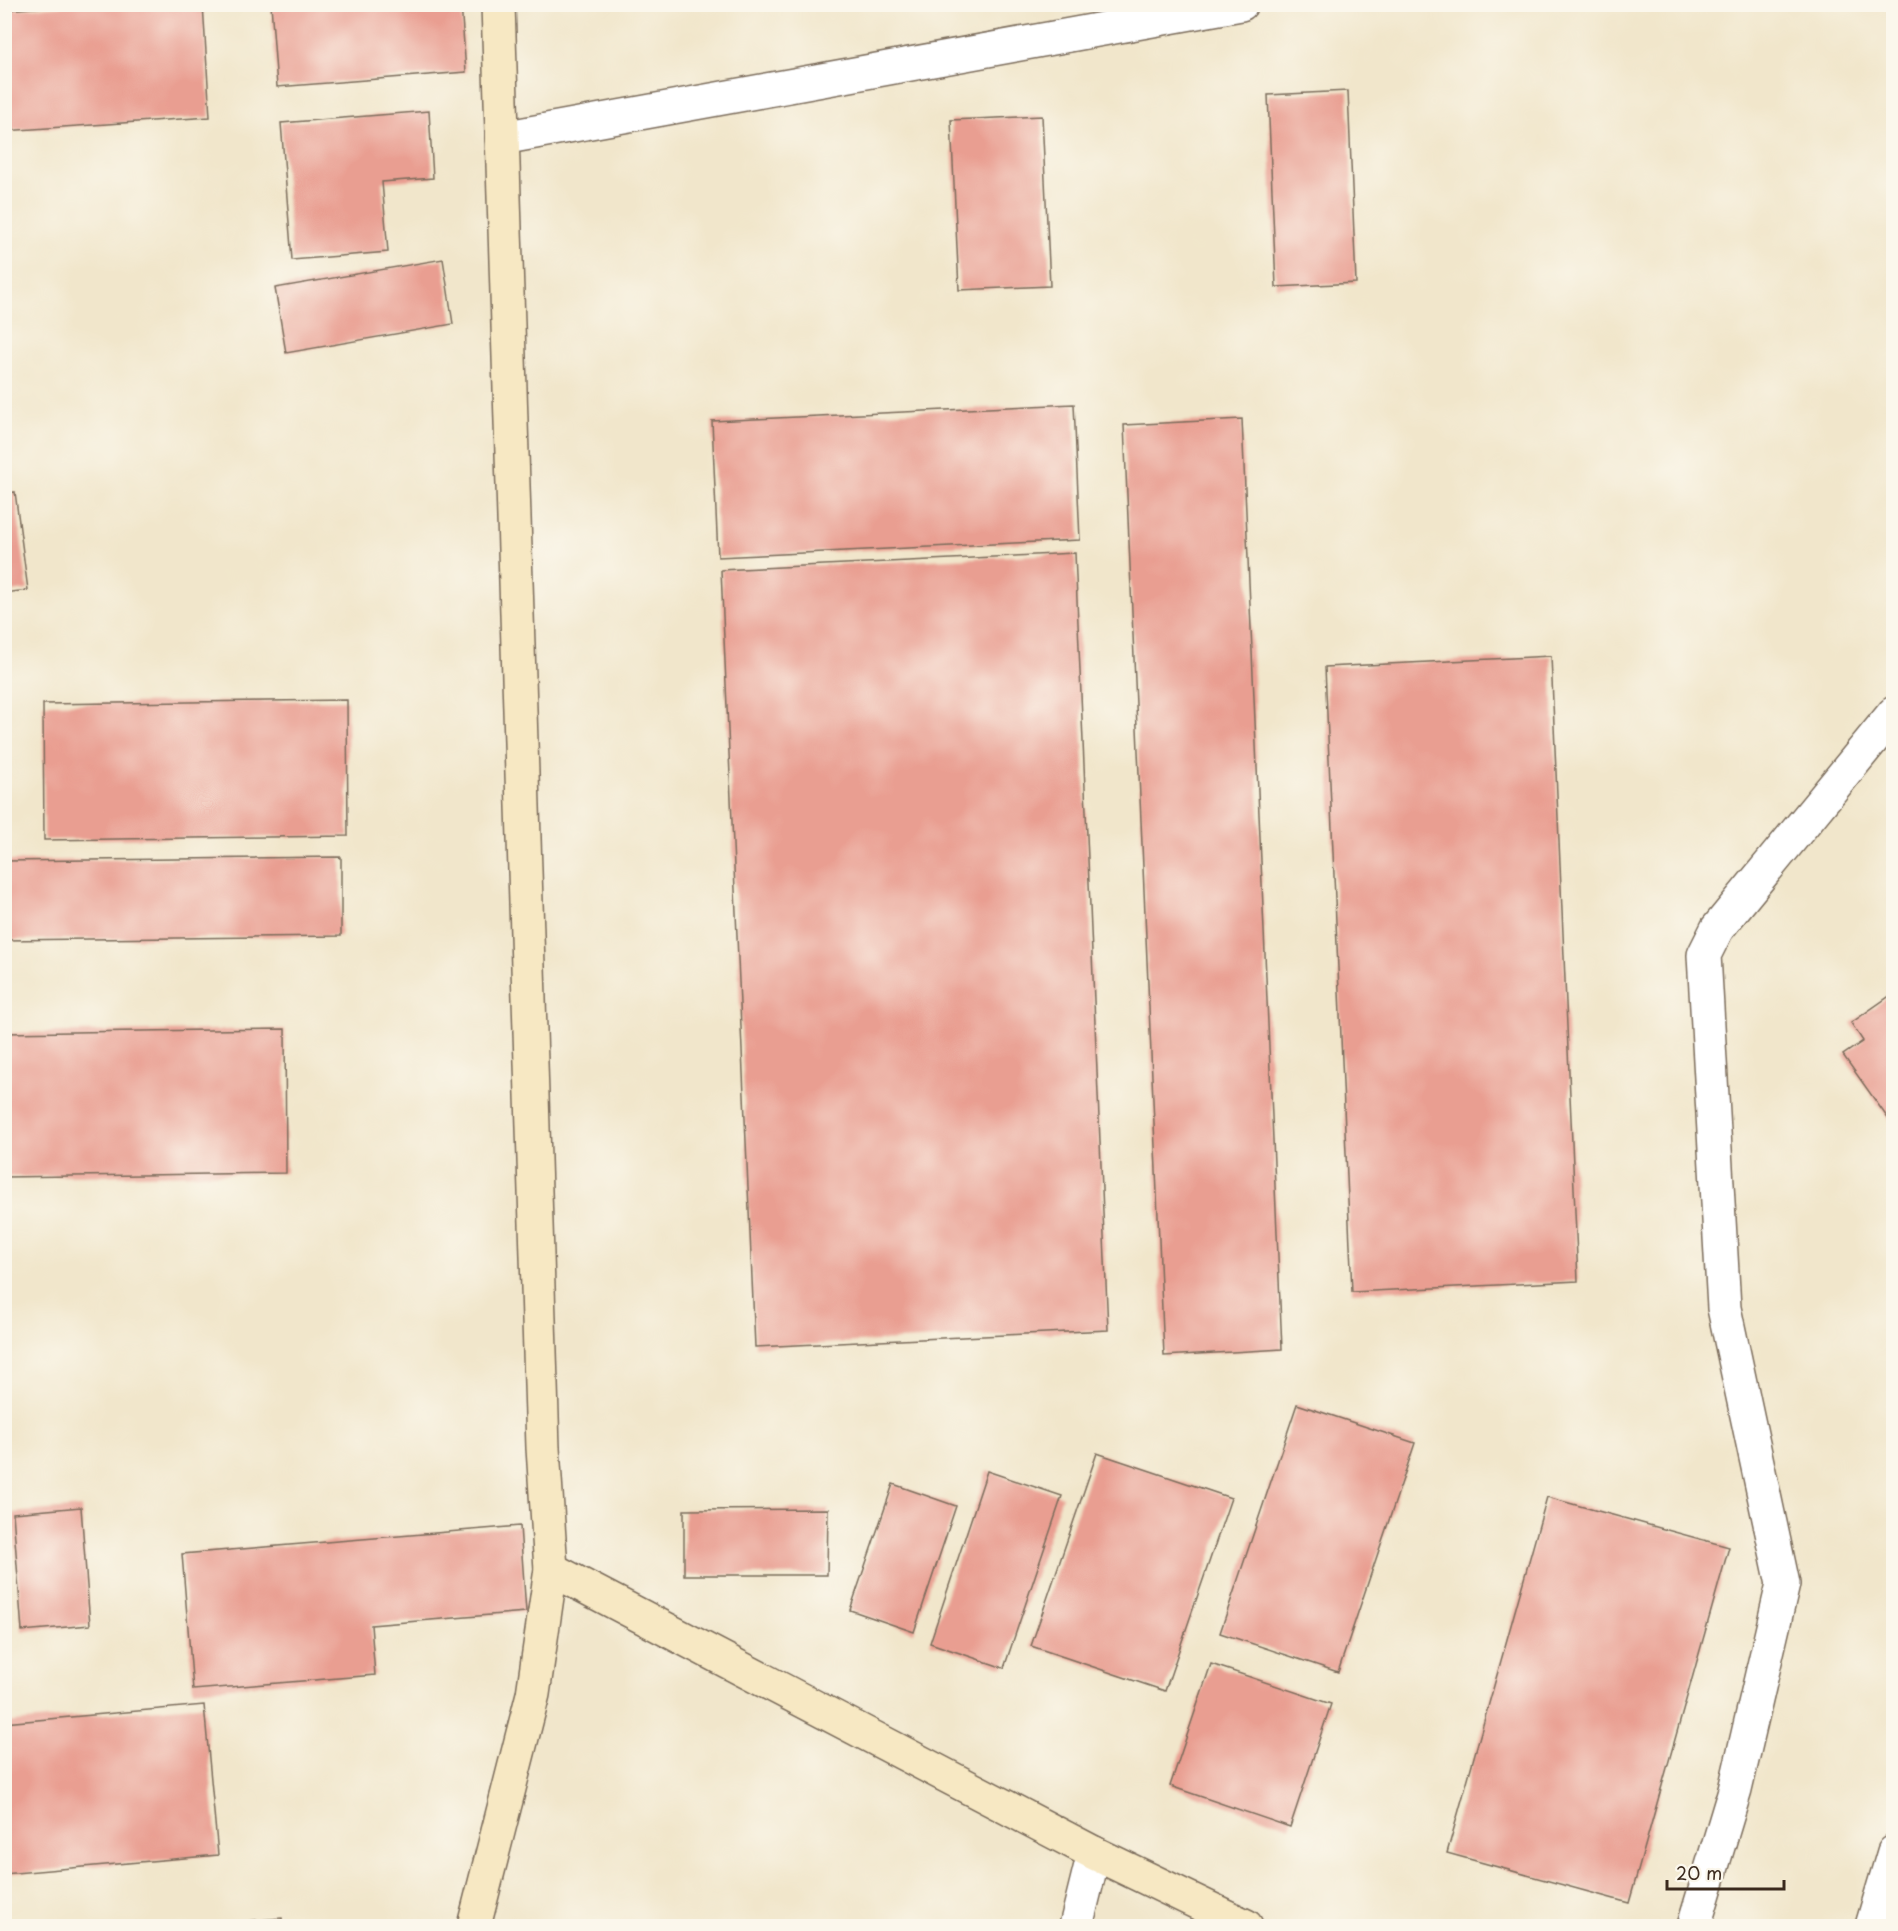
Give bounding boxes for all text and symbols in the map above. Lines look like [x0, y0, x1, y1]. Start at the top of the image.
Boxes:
scale bar [1667, 1853, 1784, 1891]
text: 20 m [1676, 1859, 1722, 1886]

